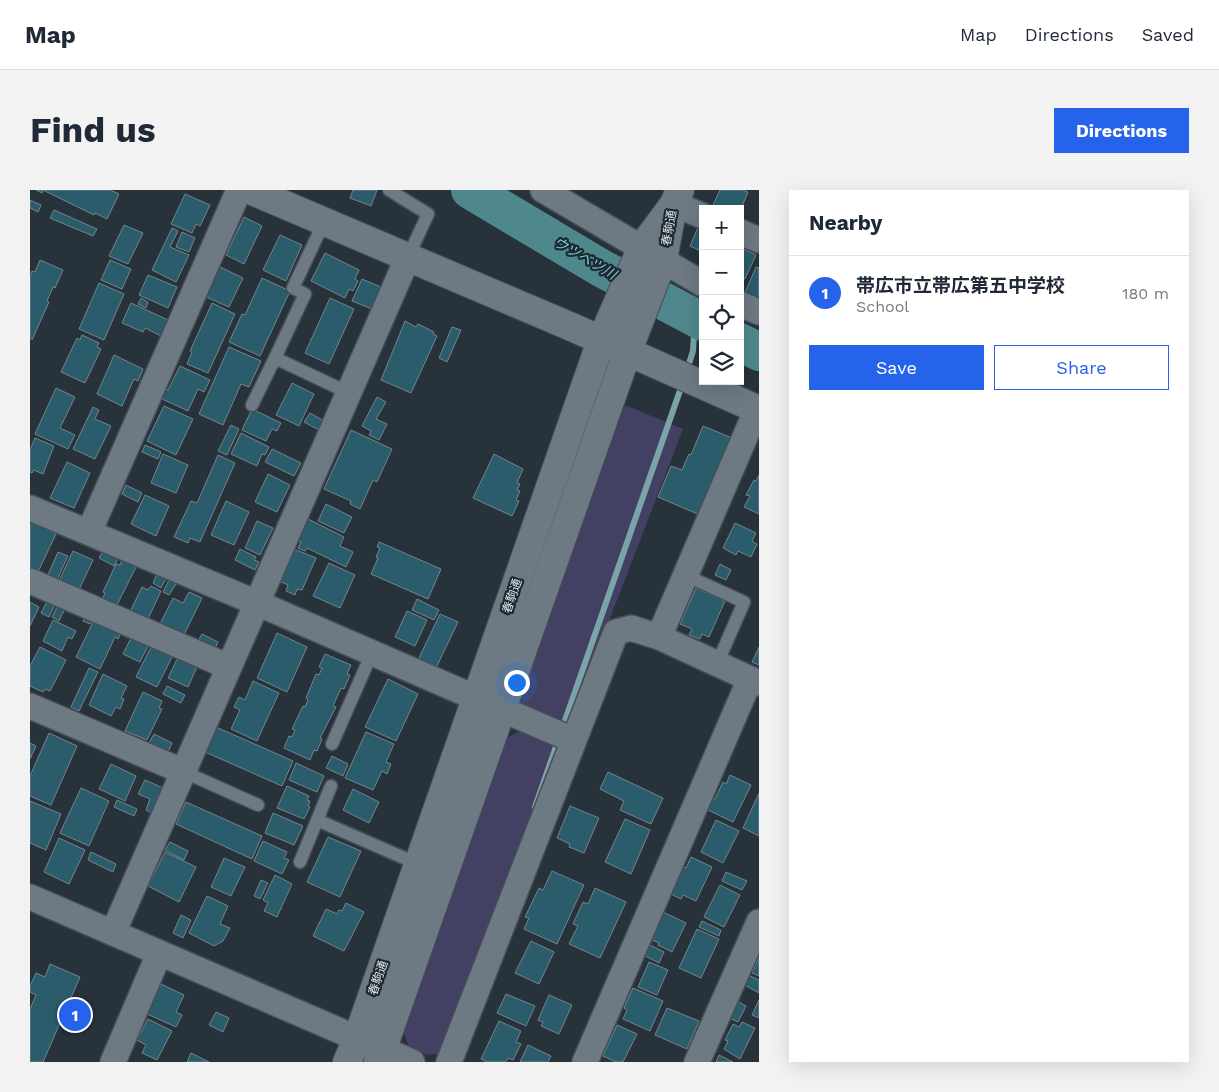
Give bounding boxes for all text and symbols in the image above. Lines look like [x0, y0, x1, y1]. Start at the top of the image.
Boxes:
text: Map [25, 21, 76, 49]
text: Map [960, 24, 997, 45]
text: Directions [1025, 24, 1114, 45]
text: Saved [1142, 24, 1194, 45]
button: Directions [1054, 108, 1189, 153]
text: Find us [30, 109, 156, 151]
map controls [699, 205, 744, 385]
button: + [699, 205, 744, 250]
street label: 春駒通 [659, 209, 679, 247]
text: Nearby [809, 210, 882, 235]
water label: ウツベツ川 [551, 234, 621, 283]
button: − [699, 250, 744, 295]
text: 帯広市立帯広第五中学校 [856, 274, 1065, 297]
text: 1 [822, 284, 828, 303]
text: 180 m [1122, 284, 1169, 303]
button: locate [699, 295, 744, 340]
text: School [856, 297, 909, 316]
button: layers [699, 340, 744, 385]
button: Save [809, 345, 984, 390]
button: Share [994, 345, 1169, 390]
street label: 春駒通 [500, 577, 524, 615]
your location [504, 670, 530, 696]
street label: 春駒通 [366, 959, 390, 997]
pin: 1 [59, 996, 91, 1034]

